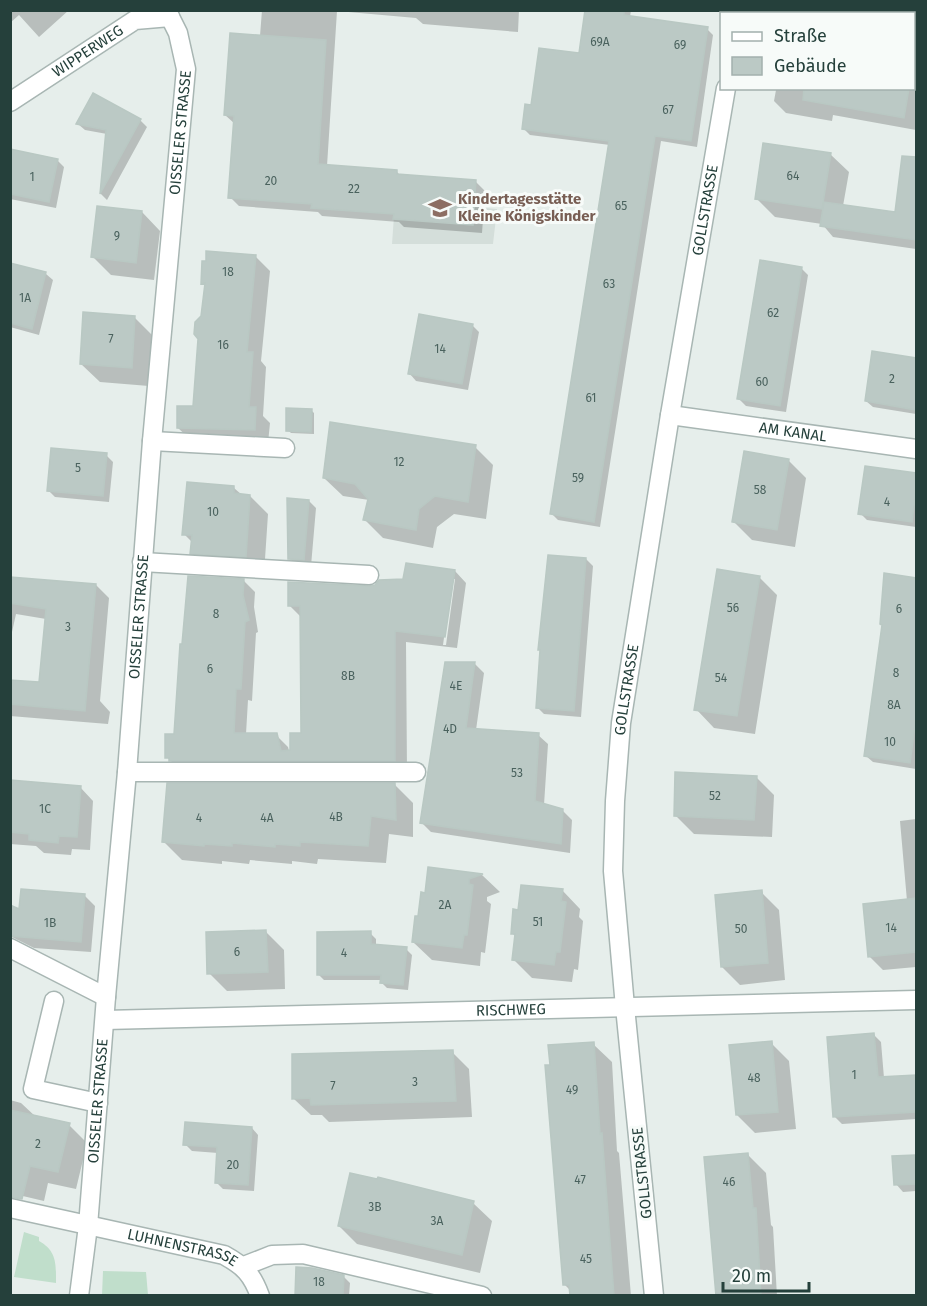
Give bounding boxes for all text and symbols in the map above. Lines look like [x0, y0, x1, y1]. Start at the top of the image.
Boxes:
legend [720, 12, 915, 90]
street label: WIPPERWEG [49, 21, 127, 81]
text: Straße [774, 25, 827, 47]
house number: 69A [590, 35, 610, 49]
house number: 69 [674, 38, 686, 52]
text: Gebäude [774, 55, 847, 77]
street label: OISSELER STRASSE [166, 69, 195, 196]
house number: 67 [662, 103, 674, 117]
street label: GOLLSTRASSE [688, 163, 722, 257]
house number: 64 [787, 169, 800, 183]
house number: 1 [29, 170, 35, 184]
house number: 20 [265, 174, 278, 188]
house number: 22 [348, 182, 360, 196]
place label: Kindertagesstätte Kleine Königskinder [458, 190, 597, 225]
school or university icon: Kindertagesstätte Kleine Königskinder [427, 195, 453, 221]
house number: 65 [615, 199, 627, 213]
house number: 9 [114, 229, 120, 243]
house number: 18 [222, 265, 234, 279]
house number: 63 [603, 277, 615, 291]
house number: 1A [19, 291, 31, 305]
house number: 62 [767, 306, 779, 320]
house number: 7 [108, 332, 114, 346]
house number: 16 [217, 338, 229, 352]
house number: 14 [434, 342, 446, 356]
house number: 2 [889, 372, 895, 386]
house number: 60 [755, 375, 769, 389]
house number: 61 [585, 391, 597, 405]
street label: AM KANAL [758, 418, 828, 446]
house number: 12 [393, 455, 405, 469]
house number: 5 [75, 461, 81, 475]
house number: 59 [572, 471, 584, 485]
house number: 58 [754, 483, 767, 497]
house number: 4 [884, 495, 891, 509]
house number: 10 [207, 505, 219, 519]
street label: OISSELER STRASSE [125, 554, 152, 680]
house number: 56 [727, 601, 739, 615]
house number: 6 [896, 602, 902, 616]
house number: 8 [213, 607, 220, 621]
house number: 3 [65, 620, 71, 634]
street label: GOLLSTRASSE [611, 643, 642, 736]
house number: 6 [207, 662, 213, 676]
house number: 8 [893, 666, 900, 680]
house number: 8B [341, 669, 355, 683]
house number: 54 [715, 671, 728, 685]
house number: 4E [450, 679, 462, 693]
house number: 8A [887, 698, 901, 712]
house number: 4D [443, 722, 457, 736]
house number: 10 [884, 735, 896, 749]
house number: 53 [511, 766, 523, 780]
house number: 52 [709, 789, 721, 803]
house number: 1C [39, 802, 51, 816]
house number: 4B [329, 810, 343, 824]
house number: 4 [196, 811, 203, 825]
house number: 4A [260, 811, 274, 825]
house number: 2A [439, 898, 452, 912]
house number: 51 [533, 915, 543, 929]
house number: 1B [44, 916, 56, 930]
house number: 14 [885, 921, 897, 935]
house number: 50 [735, 922, 748, 936]
house number: 6 [234, 945, 240, 959]
house number: 4 [341, 946, 348, 960]
street label: RISCHWEG [476, 1000, 546, 1020]
street label: OISSELER STRASSE [84, 1038, 112, 1164]
house number: 1 [851, 1068, 857, 1082]
house number: 48 [748, 1071, 761, 1085]
house number: 3 [412, 1075, 418, 1089]
house number: 7 [330, 1079, 336, 1093]
house number: 49 [566, 1083, 578, 1097]
street label: GOLLSTRASSE [628, 1126, 656, 1220]
house number: 2 [35, 1137, 41, 1151]
house number: 20 [227, 1158, 240, 1172]
house number: 47 [574, 1173, 586, 1187]
house number: 46 [723, 1175, 735, 1189]
house number: 3B [368, 1200, 382, 1214]
house number: 3A [431, 1214, 444, 1228]
street label: LUHNENSTRASSE [126, 1225, 241, 1270]
house number: 45 [580, 1252, 592, 1266]
scale bar [723, 1255, 808, 1293]
text: 20 m [732, 1265, 771, 1287]
house number: 18 [313, 1275, 325, 1289]

